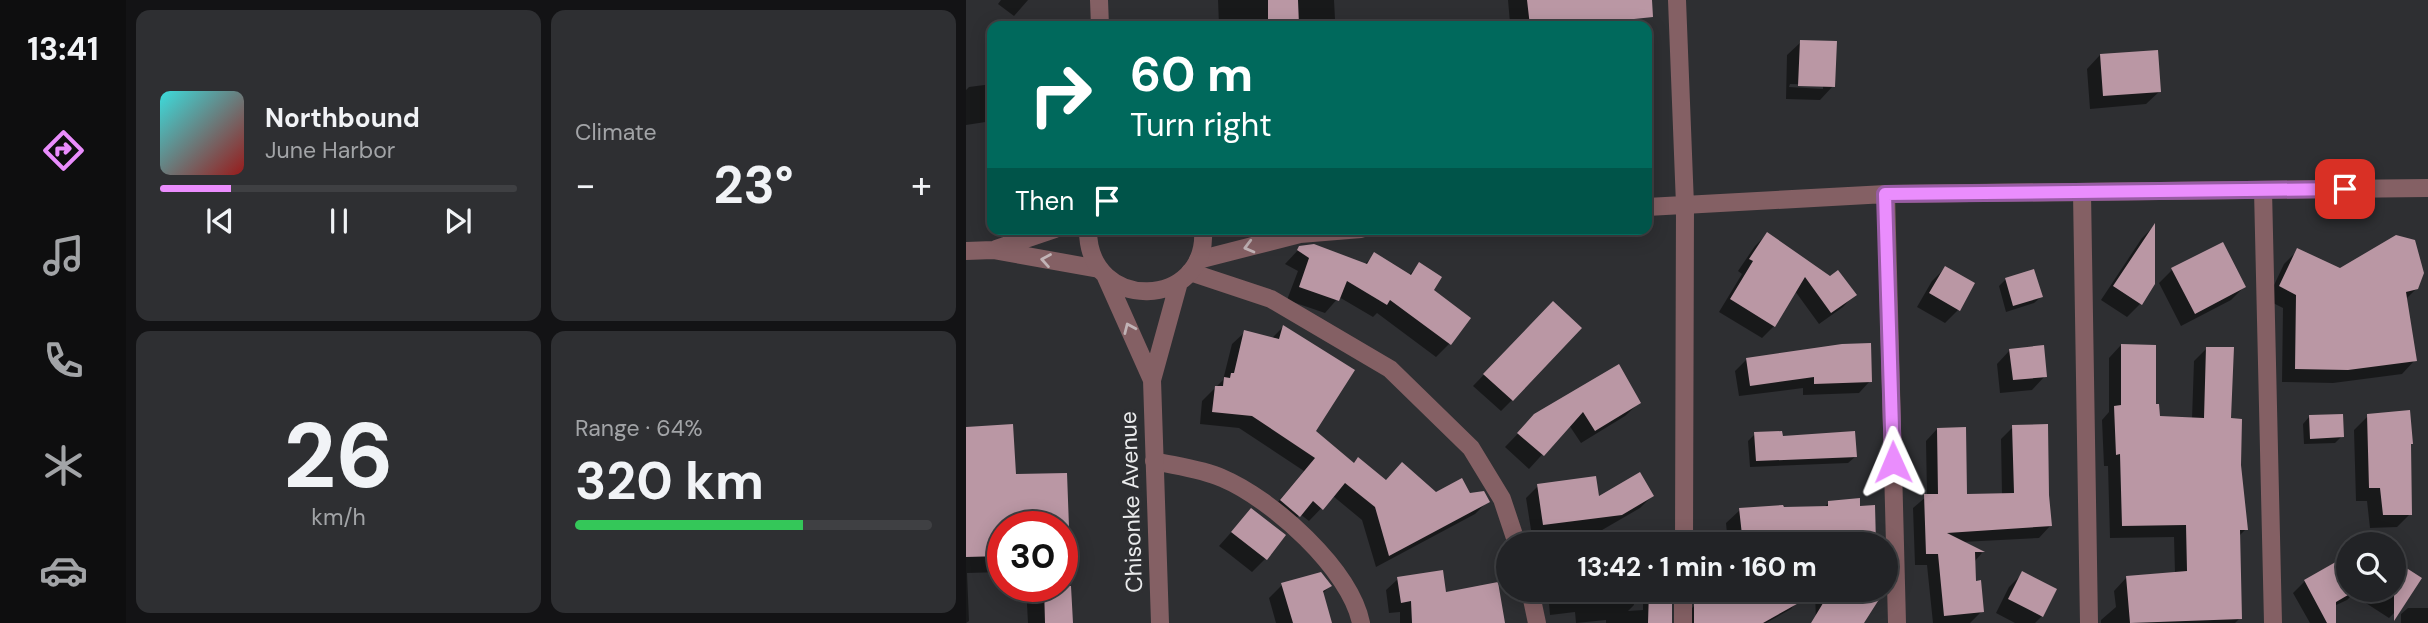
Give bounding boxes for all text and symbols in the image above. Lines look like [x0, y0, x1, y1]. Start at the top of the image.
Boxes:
text: 13:41 [27, 28, 99, 70]
text: 60 m [1130, 42, 1253, 106]
icon: right [1015, 49, 1106, 140]
text: Northbound [265, 101, 420, 135]
text: Turn right [1130, 104, 1272, 146]
text: Climate [575, 117, 657, 147]
icon: directions [39, 126, 88, 175]
text: June Harbor [265, 135, 395, 165]
text: 23° [713, 151, 794, 219]
pin [2315, 159, 2375, 219]
text: − [575, 160, 596, 210]
text: + [911, 160, 932, 210]
icon: arrive [2326, 170, 2364, 208]
icon: arrive [1088, 182, 1126, 220]
text: Then [1015, 184, 1074, 218]
icon: previous [201, 202, 239, 240]
icon: pause [320, 202, 358, 240]
icon: next [439, 202, 477, 240]
icon: music [39, 231, 88, 280]
one-way arrow [1243, 239, 1255, 253]
one-way arrow [1040, 253, 1052, 268]
one-way arrow [1123, 323, 1137, 336]
icon: phone [39, 336, 88, 385]
text: 26 [283, 397, 394, 515]
street label: Chisonke Avenue [1113, 411, 1149, 593]
text: Range · 64% [575, 413, 703, 443]
position arrow [1856, 425, 1930, 499]
icon: climate [39, 441, 88, 490]
text: 320 km [575, 447, 764, 515]
text: km/h [311, 502, 366, 532]
speed limit sign: 30 [987, 511, 1078, 602]
map controls [2336, 532, 2406, 602]
button: search [2336, 532, 2406, 602]
icon: car [39, 546, 88, 595]
text: 13:42 · 1 min · 160 m [1577, 550, 1817, 584]

